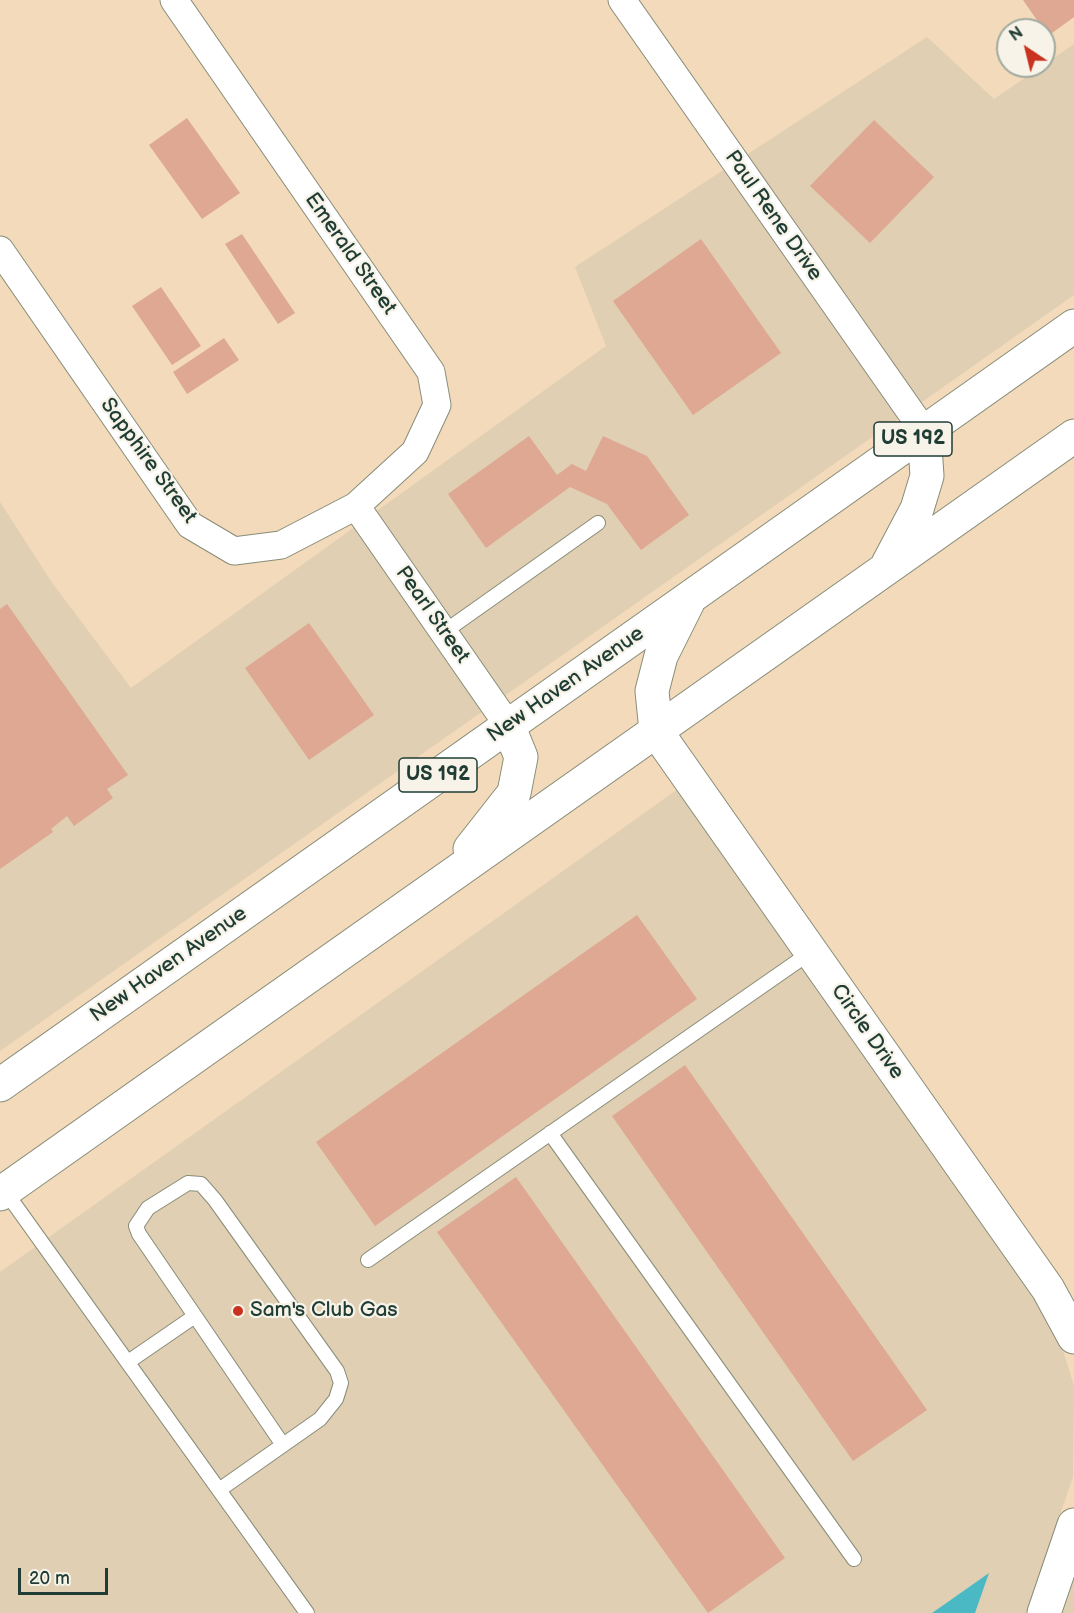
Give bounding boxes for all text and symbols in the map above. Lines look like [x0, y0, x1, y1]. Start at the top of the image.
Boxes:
north arrow [996, 18, 1056, 78]
text: N [1006, 23, 1027, 46]
street label: Paul Rene Drive [719, 146, 827, 286]
street label: Emerald Street [299, 188, 401, 320]
street label: Sapphire Street [94, 394, 202, 528]
road number: US 192 [874, 422, 952, 456]
street label: Pearl Street [389, 562, 475, 668]
street label: New Haven Avenue [483, 621, 649, 749]
road number: US 192 [399, 758, 477, 792]
street label: New Haven Avenue [86, 901, 252, 1029]
street label: Circle Drive [825, 980, 909, 1084]
place label: Sam's Club Gas [250, 1298, 398, 1324]
marker: Sam's Club Gas [231, 1304, 245, 1318]
scale bar [21, 1556, 111, 1594]
text: 20 m [29, 1568, 70, 1589]

